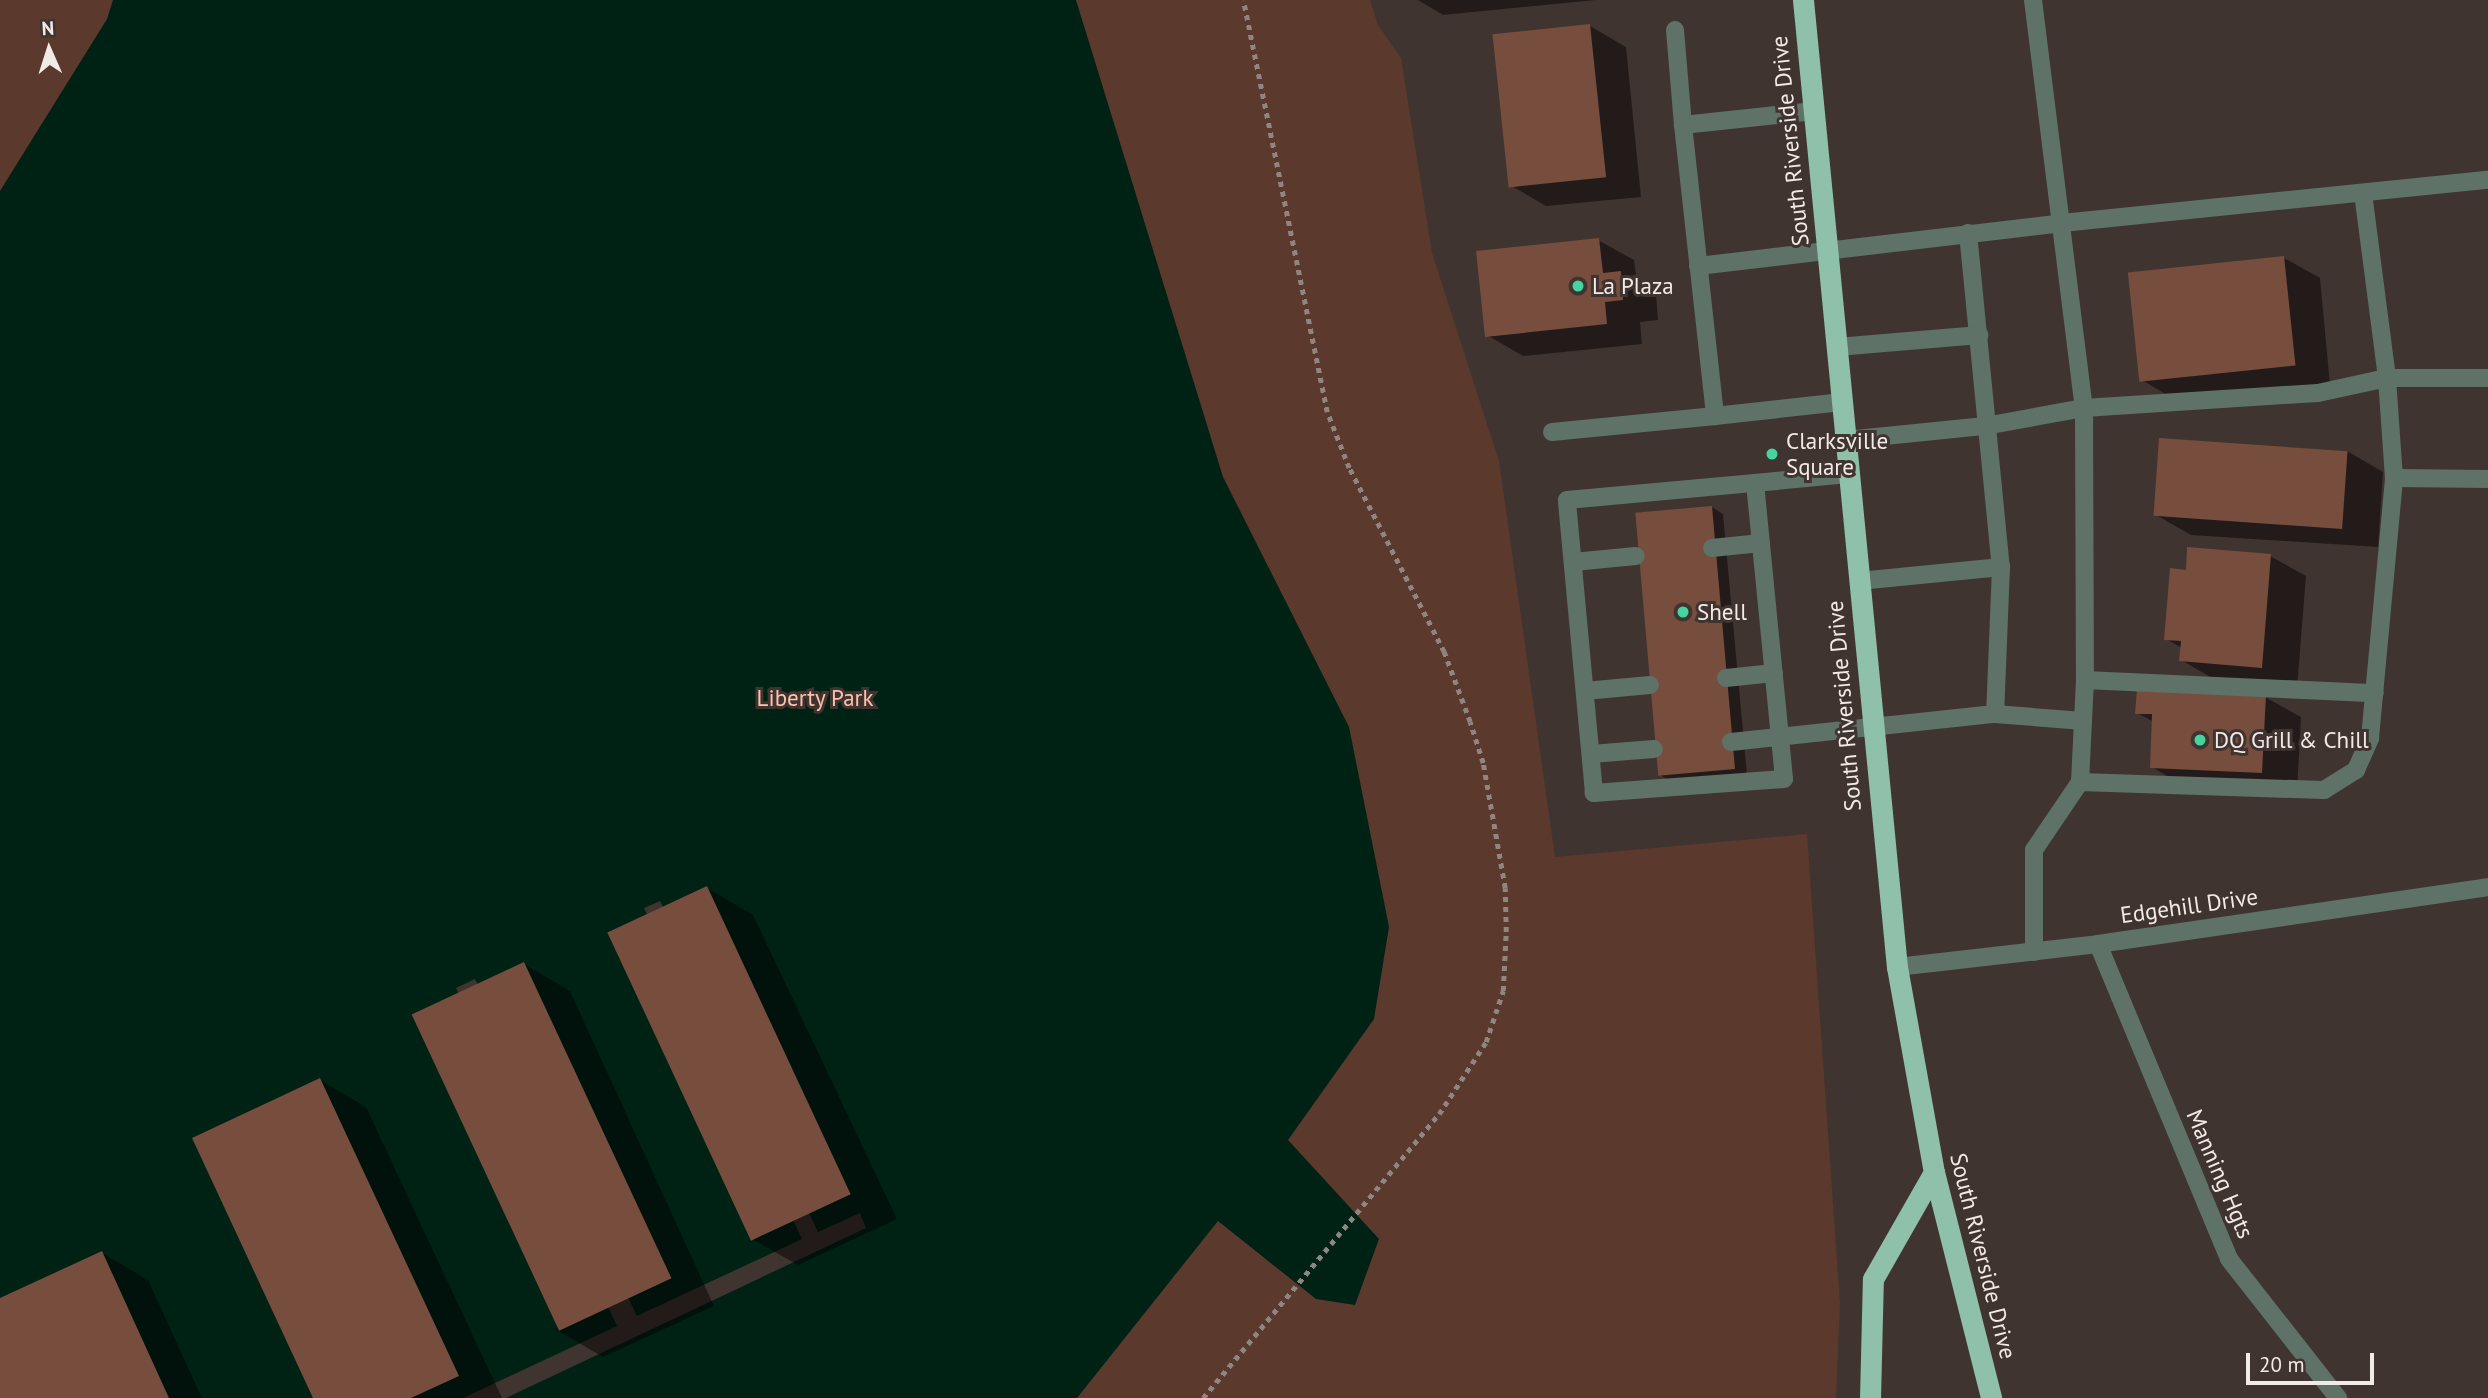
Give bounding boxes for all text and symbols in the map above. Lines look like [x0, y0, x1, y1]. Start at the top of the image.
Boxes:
north arrow [14, 14, 84, 84]
text: N [41, 16, 55, 40]
street label: South Riverside Drive [1765, 35, 1815, 247]
place label: La Plaza [1592, 272, 1674, 300]
marker: La Plaza [1570, 278, 1586, 294]
place label: Clarksville Square [1786, 427, 1888, 481]
marker: Clarksville Square [1764, 446, 1780, 462]
place label: Shell [1697, 598, 1747, 626]
street label: South Riverside Drive [1821, 600, 1867, 812]
marker: Shell [1675, 604, 1691, 620]
park label: Liberty Park [756, 684, 874, 712]
place label: DQ Grill & Chill [2214, 726, 2369, 754]
marker: DQ Grill & Chill [2192, 732, 2208, 748]
street label: Edgehill Drive [2118, 883, 2260, 929]
street label: Manning Hgts [2180, 1105, 2260, 1243]
street label: South Riverside Drive [1944, 1150, 2022, 1362]
scale bar [2250, 1338, 2378, 1382]
text: 20 m [2259, 1351, 2305, 1378]

